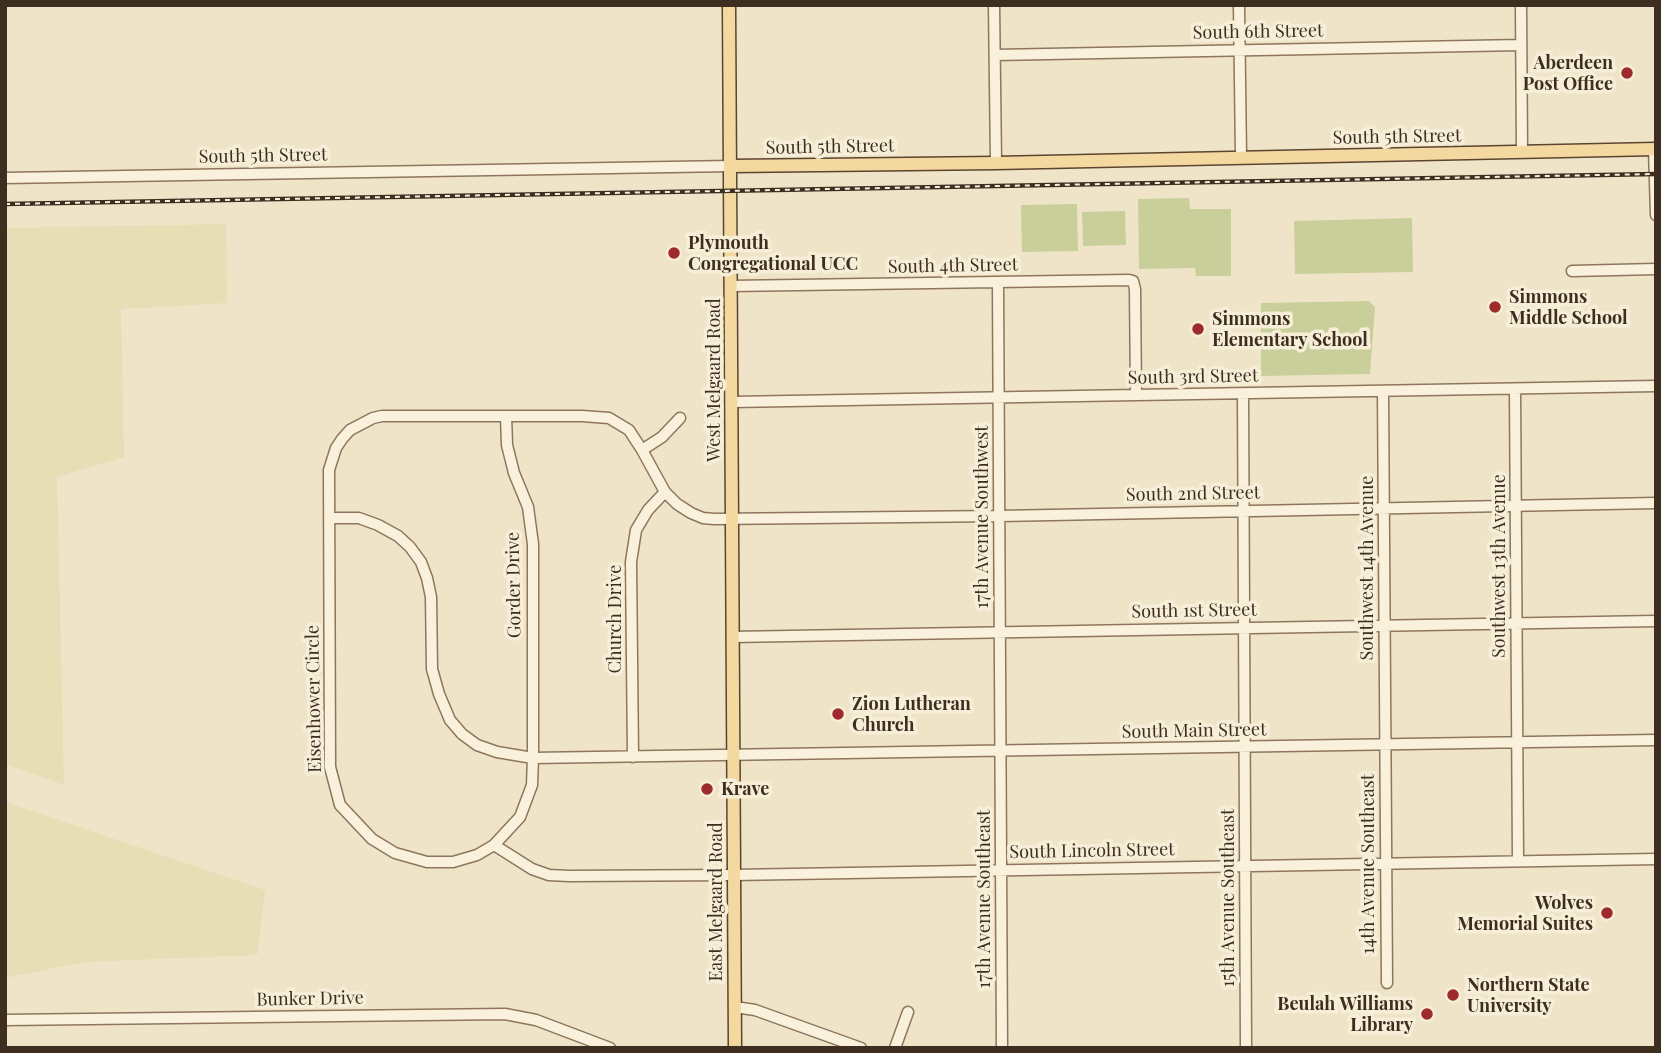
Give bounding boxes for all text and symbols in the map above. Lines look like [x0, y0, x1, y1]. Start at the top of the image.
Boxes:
street label: South 6th Street [1193, 20, 1323, 44]
place label: Aberdeen Post Office [1523, 52, 1613, 94]
marker: Aberdeen Post Office [1619, 65, 1635, 81]
street label: South 5th Street [1332, 125, 1462, 149]
street label: South 5th Street [765, 135, 895, 159]
street label: South 5th Street [198, 144, 328, 168]
place label: Plymouth Congregational UCC [688, 232, 858, 274]
marker: Plymouth Congregational UCC [666, 245, 682, 261]
street label: South 4th Street [888, 254, 1018, 278]
place label: Simmons Middle School [1509, 286, 1628, 328]
street label: West Melgaard Road [703, 298, 725, 462]
marker: Simmons Middle School [1487, 299, 1503, 315]
place label: Simmons Elementary School [1212, 308, 1368, 350]
marker: Simmons Elementary School [1190, 321, 1206, 337]
street label: South 3rd Street [1128, 365, 1258, 389]
street label: 17th Avenue Southwest [971, 425, 993, 609]
street label: Southwest 13th Avenue [1488, 474, 1510, 658]
street label: Southwest 14th Avenue [1356, 476, 1378, 660]
street label: South 2nd Street [1126, 482, 1260, 506]
street label: Gorder Drive [502, 532, 526, 638]
street label: Church Drive [604, 565, 626, 673]
street label: South 1st Street [1131, 599, 1257, 623]
street label: Eisenhower Circle [302, 625, 326, 773]
place label: Zion Lutheran Church [852, 693, 971, 736]
marker: Zion Lutheran Church [830, 706, 846, 722]
street label: South Main Street [1121, 719, 1267, 743]
street label: 14th Avenue Southeast [1357, 774, 1379, 954]
place label: Krave [721, 778, 769, 800]
marker: Krave [699, 781, 715, 797]
street label: 15th Avenue Southeast [1217, 809, 1239, 987]
street label: 17th Avenue Southeast [973, 810, 995, 988]
street label: East Melgaard Road [705, 822, 727, 982]
street label: South Lincoln Street [1009, 839, 1175, 863]
place label: Wolves Memorial Suites [1457, 892, 1593, 934]
marker: Wolves Memorial Suites [1599, 905, 1615, 921]
place label: Northern State University [1467, 974, 1590, 1016]
street label: Bunker Drive [256, 987, 364, 1011]
marker: Northern State University [1445, 987, 1461, 1003]
place label: Beulah Williams Library [1277, 993, 1413, 1036]
marker: Beulah Williams Library [1419, 1006, 1435, 1022]

